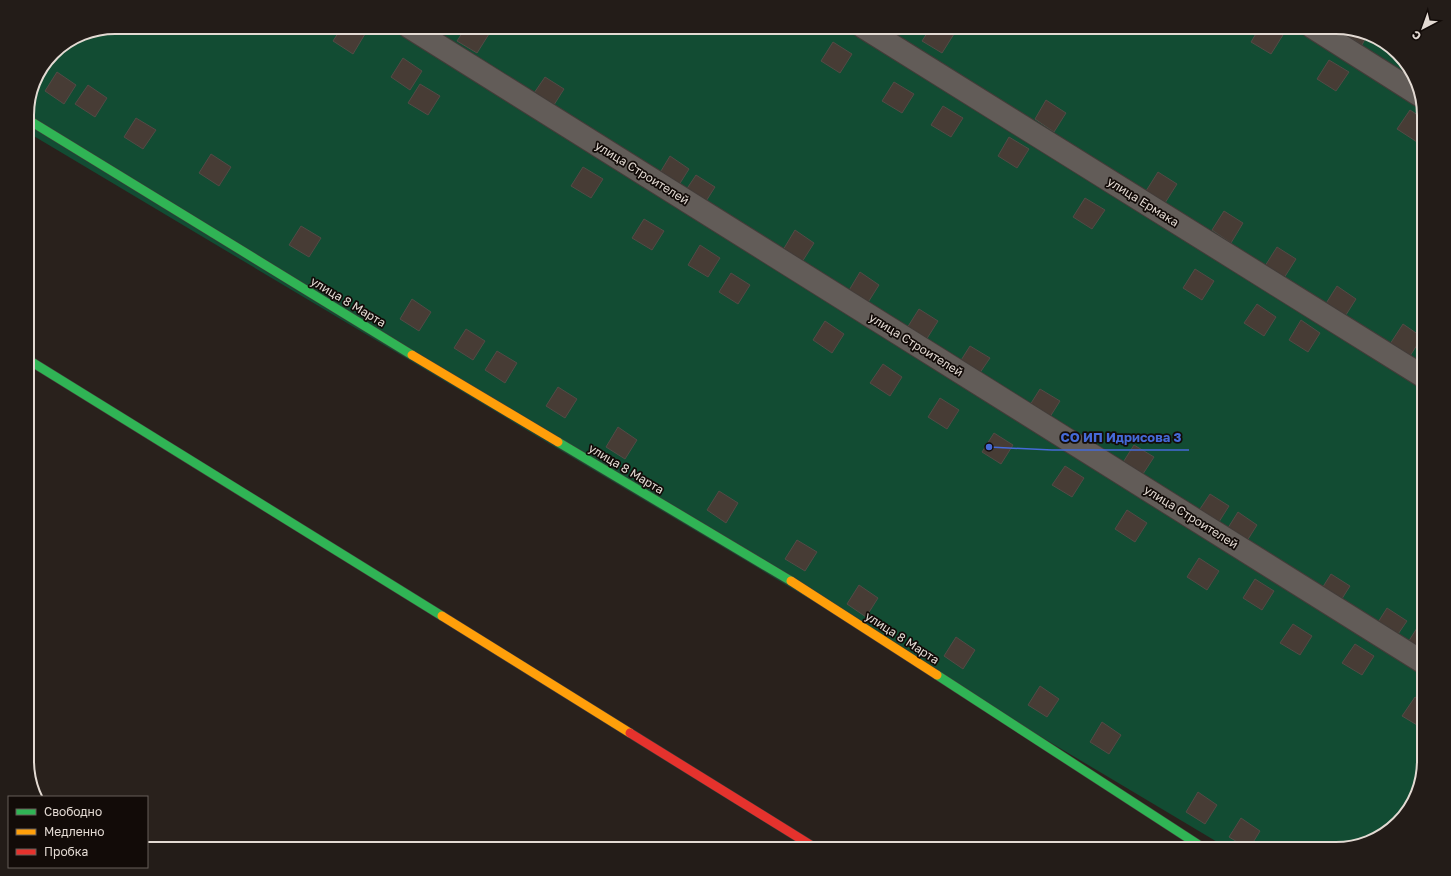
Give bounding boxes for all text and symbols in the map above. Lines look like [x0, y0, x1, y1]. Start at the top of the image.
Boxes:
north arrow [1403, 8, 1443, 48]
text: С [1409, 28, 1423, 43]
street label: улица Строителей [592, 138, 692, 208]
street label: улица Ермака [1105, 174, 1182, 230]
street label: улица 8 Марта [308, 273, 389, 330]
street label: улица Строителей [866, 310, 966, 380]
callout: СО ИП Идрисова 3 [1052, 425, 1189, 450]
text: СО ИП Идрисова 3 [1061, 429, 1181, 445]
street label: улица 8 Марта [586, 440, 667, 497]
street label: улица Строителей [1141, 482, 1241, 552]
street label: улица 8 Марта [862, 608, 942, 667]
legend [8, 796, 148, 868]
text: Свободно [44, 804, 102, 819]
text: Медленно [44, 824, 104, 839]
text: Пробка [44, 844, 88, 859]

